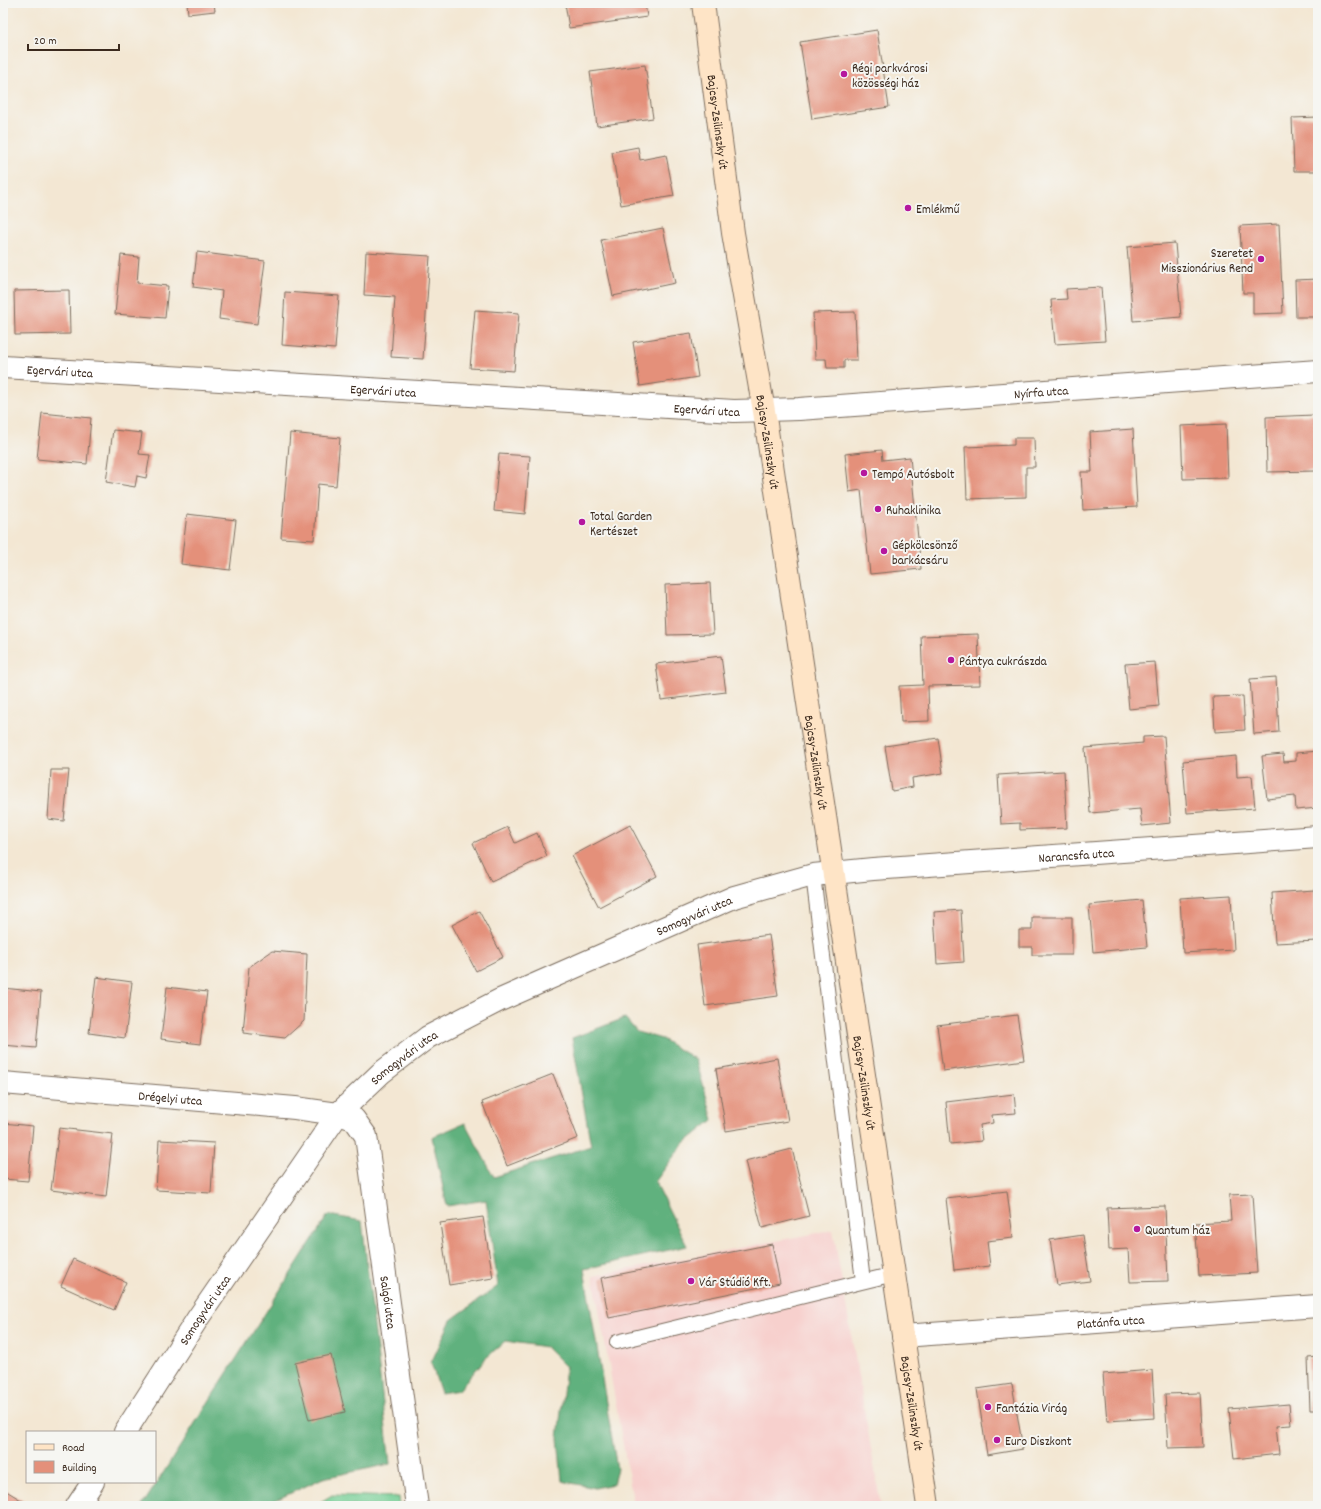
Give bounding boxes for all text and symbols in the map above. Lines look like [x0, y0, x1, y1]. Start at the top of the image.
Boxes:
scale bar [28, 26, 119, 52]
text: 20 m [34, 33, 57, 50]
place label: Régi parkvárosi közösségi ház [852, 60, 928, 94]
marker: Régi parkvárosi közösségi ház [839, 69, 849, 79]
street label: Bajcsy-Zsilinszky út [700, 74, 732, 171]
place label: Emlékmű [916, 201, 960, 220]
marker: Emlékmű [903, 203, 913, 213]
place label: Szeretet Misszionárius Rend [1161, 245, 1253, 279]
marker: Szeretet Misszionárius Rend [1256, 254, 1266, 264]
street label: Egervári utca [26, 361, 94, 384]
street label: Egervári utca [350, 381, 418, 404]
street label: Nyírfa utca [1013, 382, 1070, 405]
street label: Bajcsy-Zsilinszky út [749, 394, 783, 491]
street label: Egervári utca [673, 400, 741, 423]
place label: Tempó Autósbolt [872, 466, 955, 485]
marker: Tempó Autósbolt [859, 468, 869, 478]
place label: Ruhaklinika [886, 502, 942, 521]
marker: Ruhaklinika [873, 504, 883, 514]
place label: Total Garden Kertészet [590, 508, 652, 542]
marker: Total Garden Kertészet [577, 517, 587, 527]
place label: Gépkölcsönző barkácsáru [892, 537, 958, 571]
marker: Gépkölcsönző barkácsáru [879, 546, 889, 556]
place label: Pántya cukrászda [959, 653, 1048, 672]
marker: Pántya cukrászda [946, 655, 956, 665]
street label: Bajcsy-Zsilinszky út [798, 714, 831, 812]
street label: Narancsfa utca [1038, 845, 1116, 869]
street label: Somogyvári utca [654, 892, 736, 942]
street label: Somogyvári utca [367, 1026, 442, 1090]
street label: Bajcsy-Zsilinszky út [846, 1034, 879, 1132]
street label: Drégelyi utca [137, 1088, 204, 1112]
place label: Quantum ház [1145, 1222, 1210, 1241]
marker: Quantum ház [1132, 1224, 1142, 1234]
street label: Somogyvári utca [176, 1271, 237, 1350]
place label: Vár Stúdió Kft. [699, 1274, 770, 1293]
street label: Salgói utca [373, 1275, 400, 1331]
marker: Vár Stúdió Kft. [686, 1276, 696, 1286]
street label: Platánfa utca [1076, 1312, 1146, 1335]
street label: Bajcsy-Zsilinszky út [894, 1355, 927, 1453]
place label: Fantázia Virág [996, 1400, 1068, 1419]
marker: Fantázia Virág [983, 1402, 993, 1412]
legend [26, 1431, 156, 1483]
place label: Euro Diszkont [1005, 1433, 1072, 1452]
marker: Euro Diszkont [992, 1435, 1002, 1445]
text: Road [62, 1440, 84, 1457]
text: Building [62, 1460, 97, 1477]

